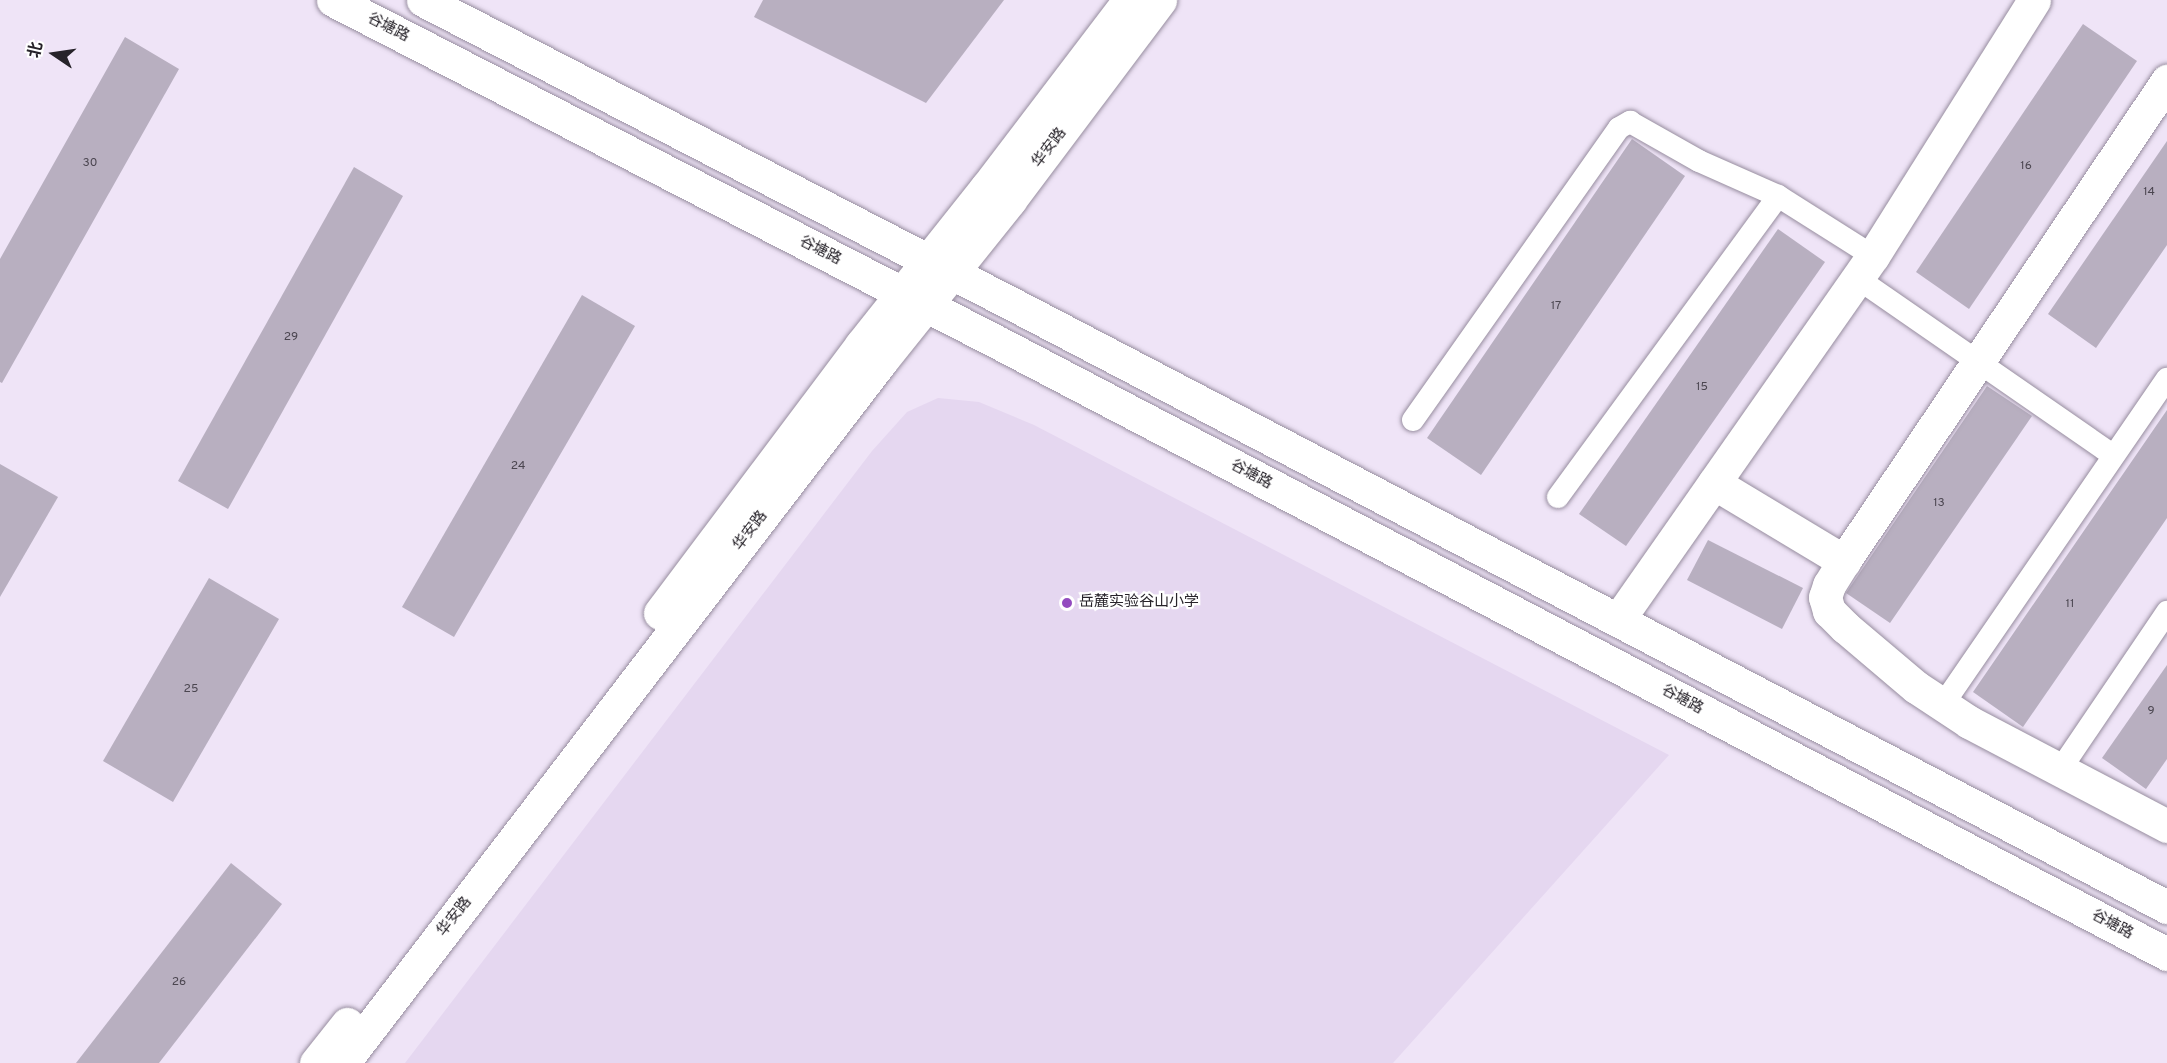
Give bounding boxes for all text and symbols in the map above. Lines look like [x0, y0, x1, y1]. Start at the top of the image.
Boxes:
street label: 谷塘路 [364, 10, 412, 46]
north arrow [24, 24, 84, 84]
text: 北 [25, 40, 48, 60]
street label: 华安路 [1029, 125, 1071, 171]
house number: 30 [83, 157, 97, 171]
house number: 16 [2020, 160, 2032, 174]
house number: 14 [2143, 186, 2155, 200]
street label: 谷塘路 [796, 233, 844, 269]
house number: 17 [1551, 300, 1561, 314]
house number: 29 [284, 331, 298, 345]
house number: 15 [1696, 381, 1708, 395]
street label: 谷塘路 [1227, 456, 1275, 494]
house number: 24 [511, 460, 525, 474]
house number: 13 [1933, 497, 1945, 511]
street label: 华安路 [730, 508, 772, 554]
place label: 岳麓实验谷山小学 [1079, 594, 1199, 612]
marker: 岳麓实验谷山小学 [1060, 596, 1074, 610]
house number: 11 [2066, 598, 2074, 612]
street label: 谷塘路 [1658, 681, 1706, 719]
house number: 25 [184, 683, 198, 697]
house number: 9 [2147, 705, 2155, 719]
street label: 华安路 [434, 894, 476, 940]
street label: 谷塘路 [2088, 906, 2136, 944]
house number: 26 [172, 976, 186, 990]

